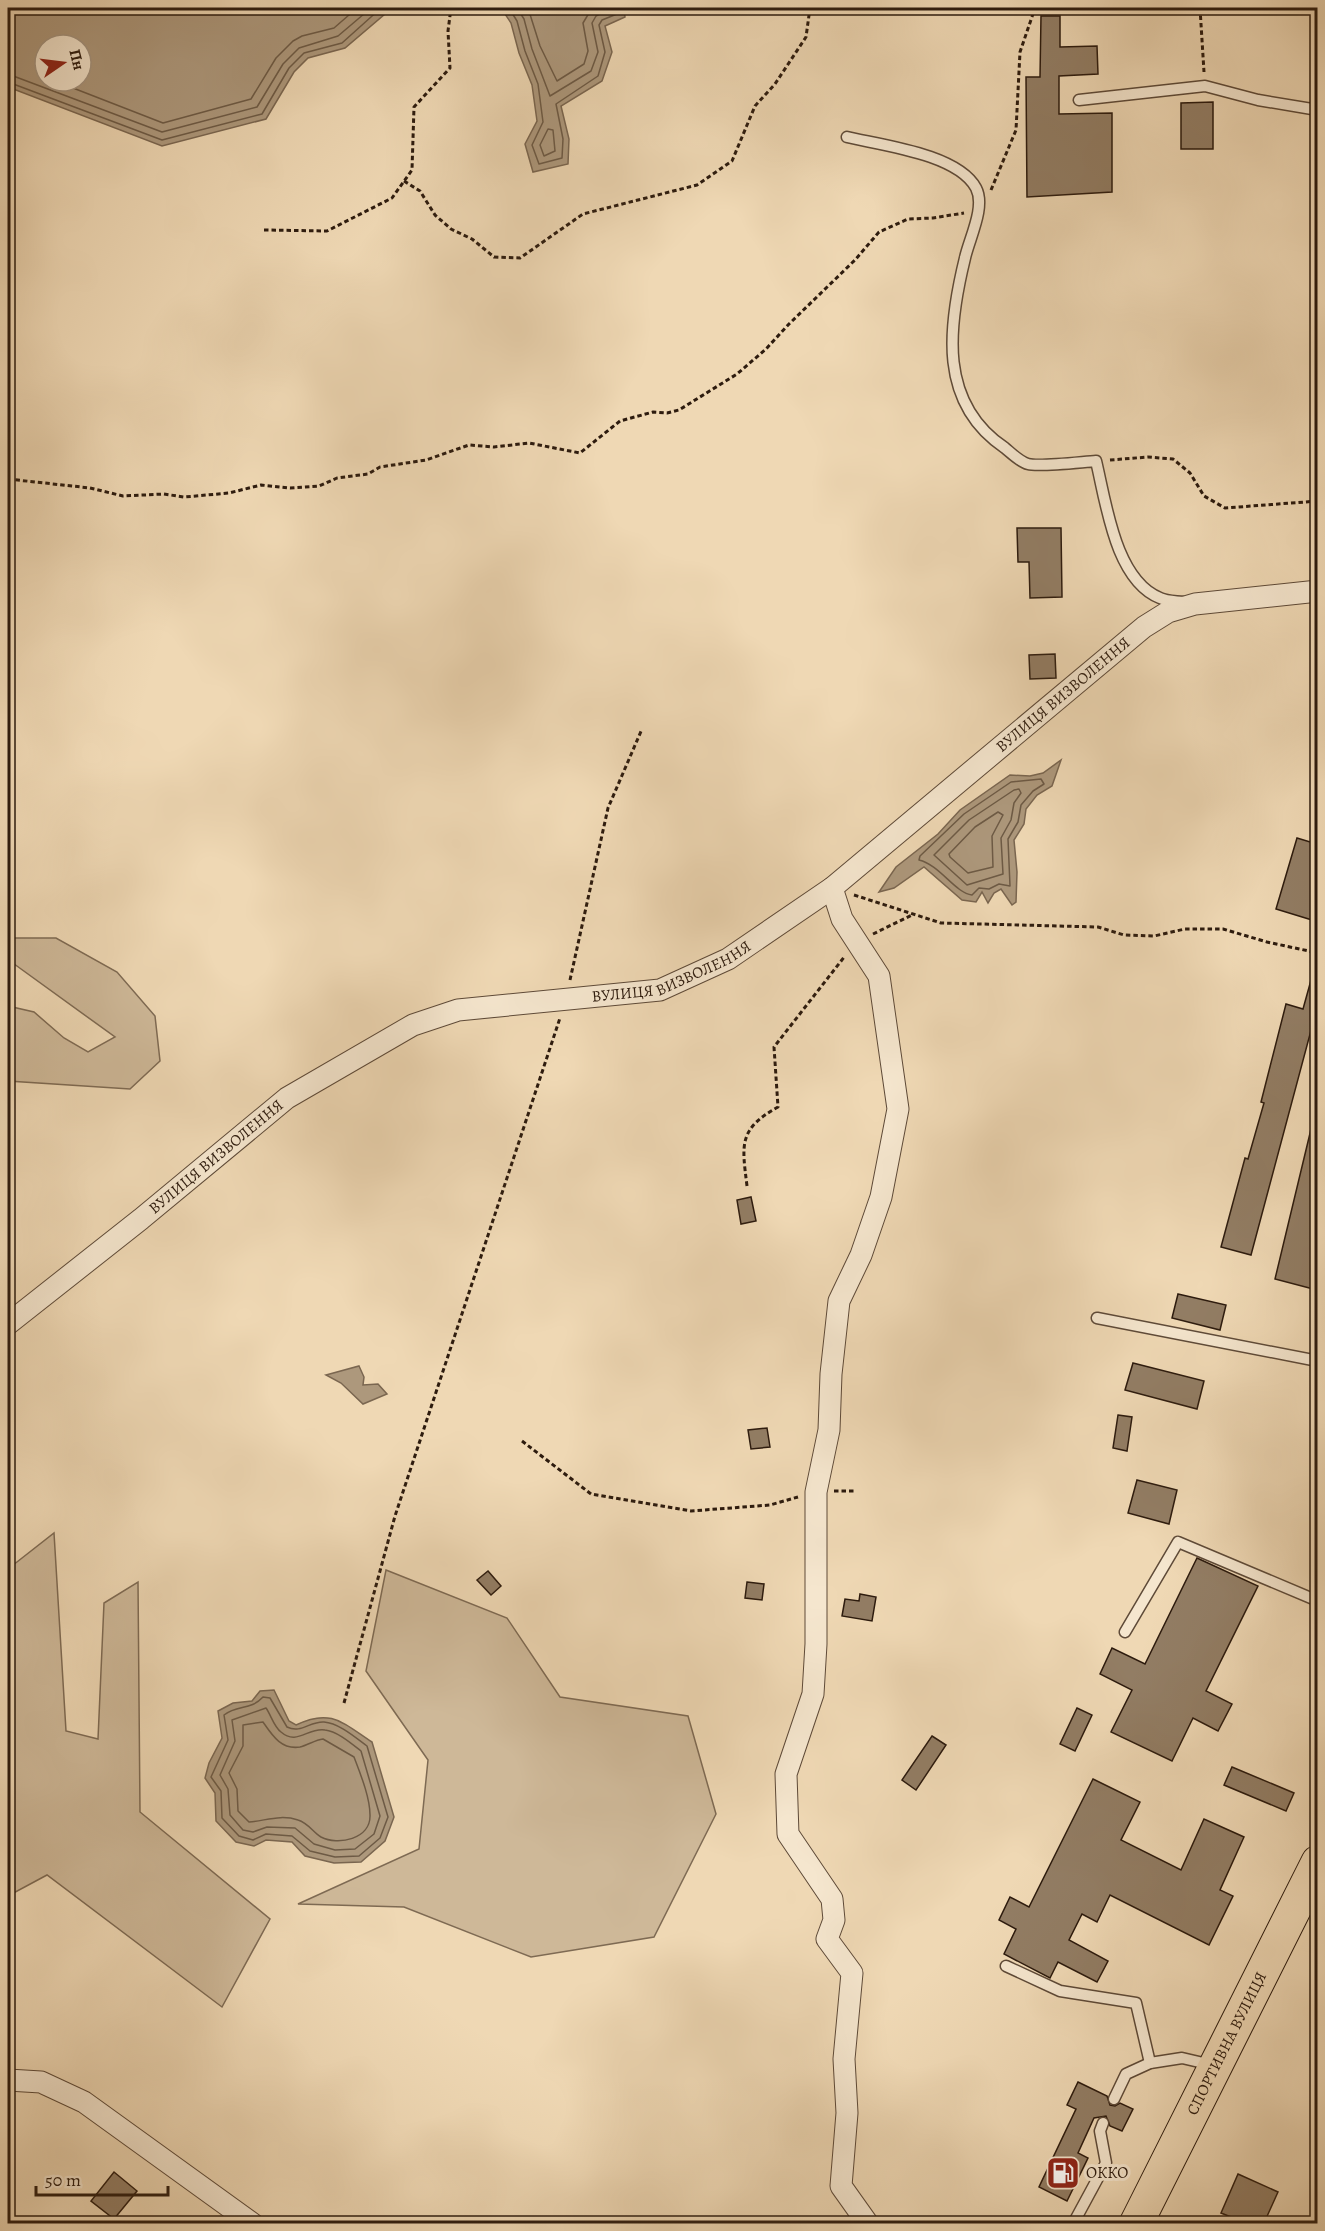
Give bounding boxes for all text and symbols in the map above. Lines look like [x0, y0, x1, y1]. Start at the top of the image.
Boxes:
north arrow [33, 33, 93, 93]
text: Пн [63, 47, 90, 72]
street label: ВУЛИЦЯ ВИЗВОЛЕННЯ [991, 632, 1135, 757]
street label: ВУЛИЦЯ ВИЗВОЛЕННЯ [591, 935, 756, 1008]
street label: ВУЛИЦЯ ВИЗВОЛЕННЯ [144, 1094, 288, 1219]
street label: СПОРТИВНА ВУЛИЦЯ [1181, 1968, 1272, 2119]
fuel station icon: ОККО [1045, 2155, 1081, 2191]
scale bar [36, 2159, 168, 2197]
place label: ОККО [1086, 2162, 1128, 2184]
text: 50 m [45, 2168, 81, 2192]

